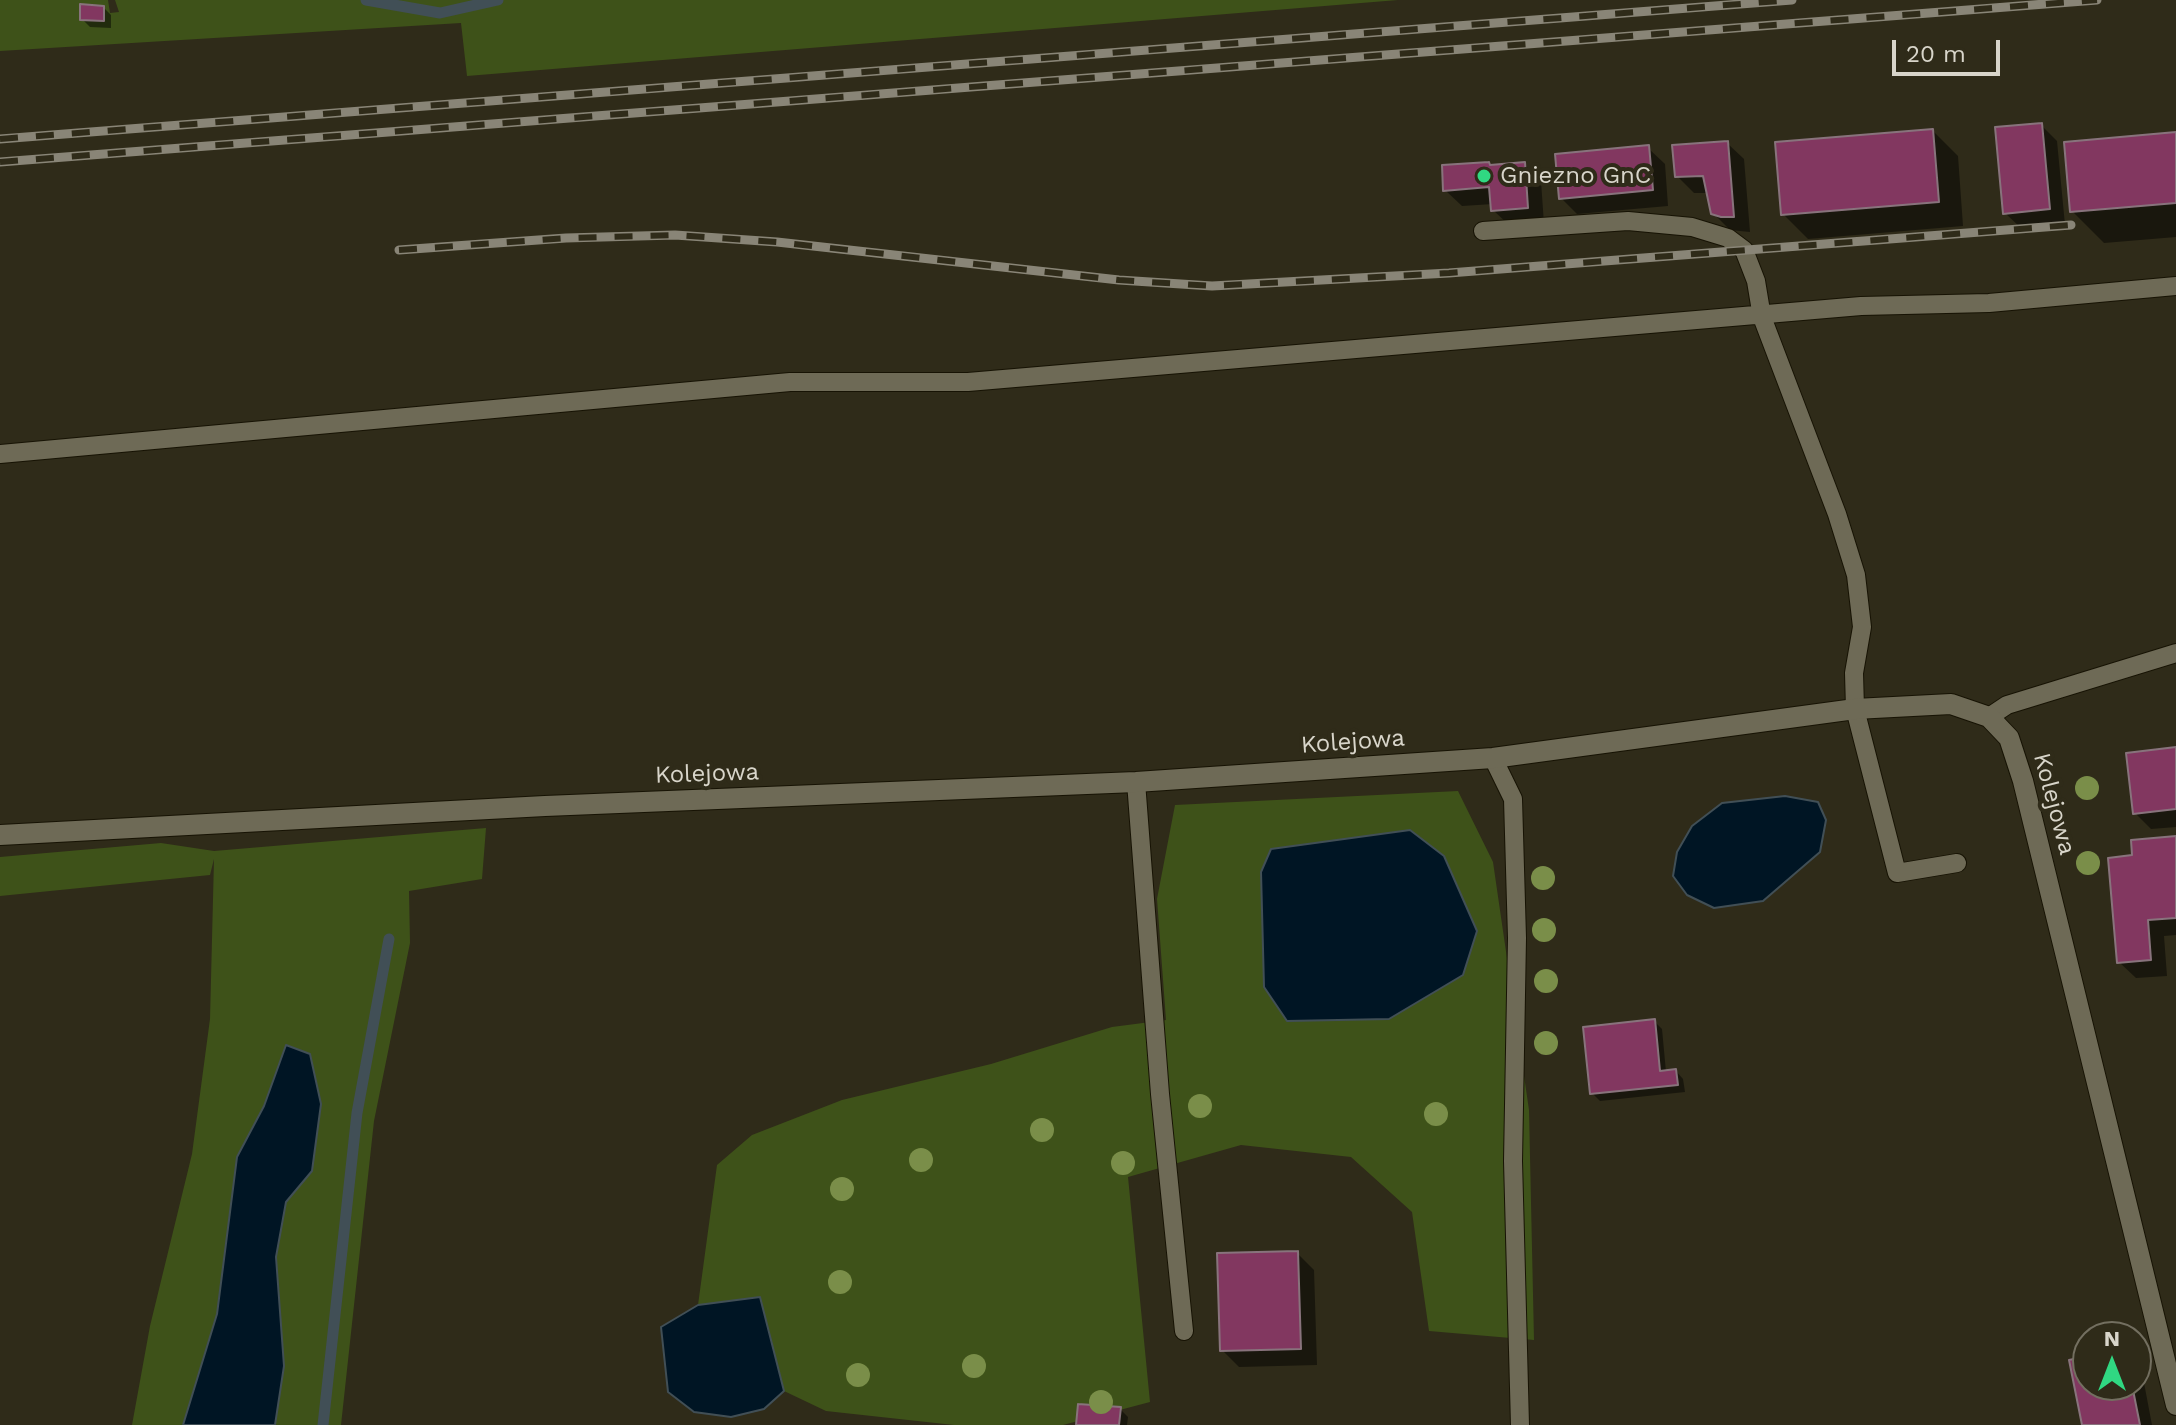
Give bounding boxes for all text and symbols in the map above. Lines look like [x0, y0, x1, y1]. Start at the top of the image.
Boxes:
scale bar [1896, 24, 2004, 74]
text: 20 m [1906, 40, 1966, 68]
place label: Gniezno GnC [1500, 162, 1651, 190]
marker: Gniezno GnC [1475, 167, 1493, 185]
street label: Kolejowa [1300, 724, 1406, 760]
street label: Kolejowa [2027, 750, 2081, 858]
street label: Kolejowa [654, 758, 760, 790]
north arrow [2072, 1321, 2152, 1401]
text: N [2104, 1326, 2120, 1351]

